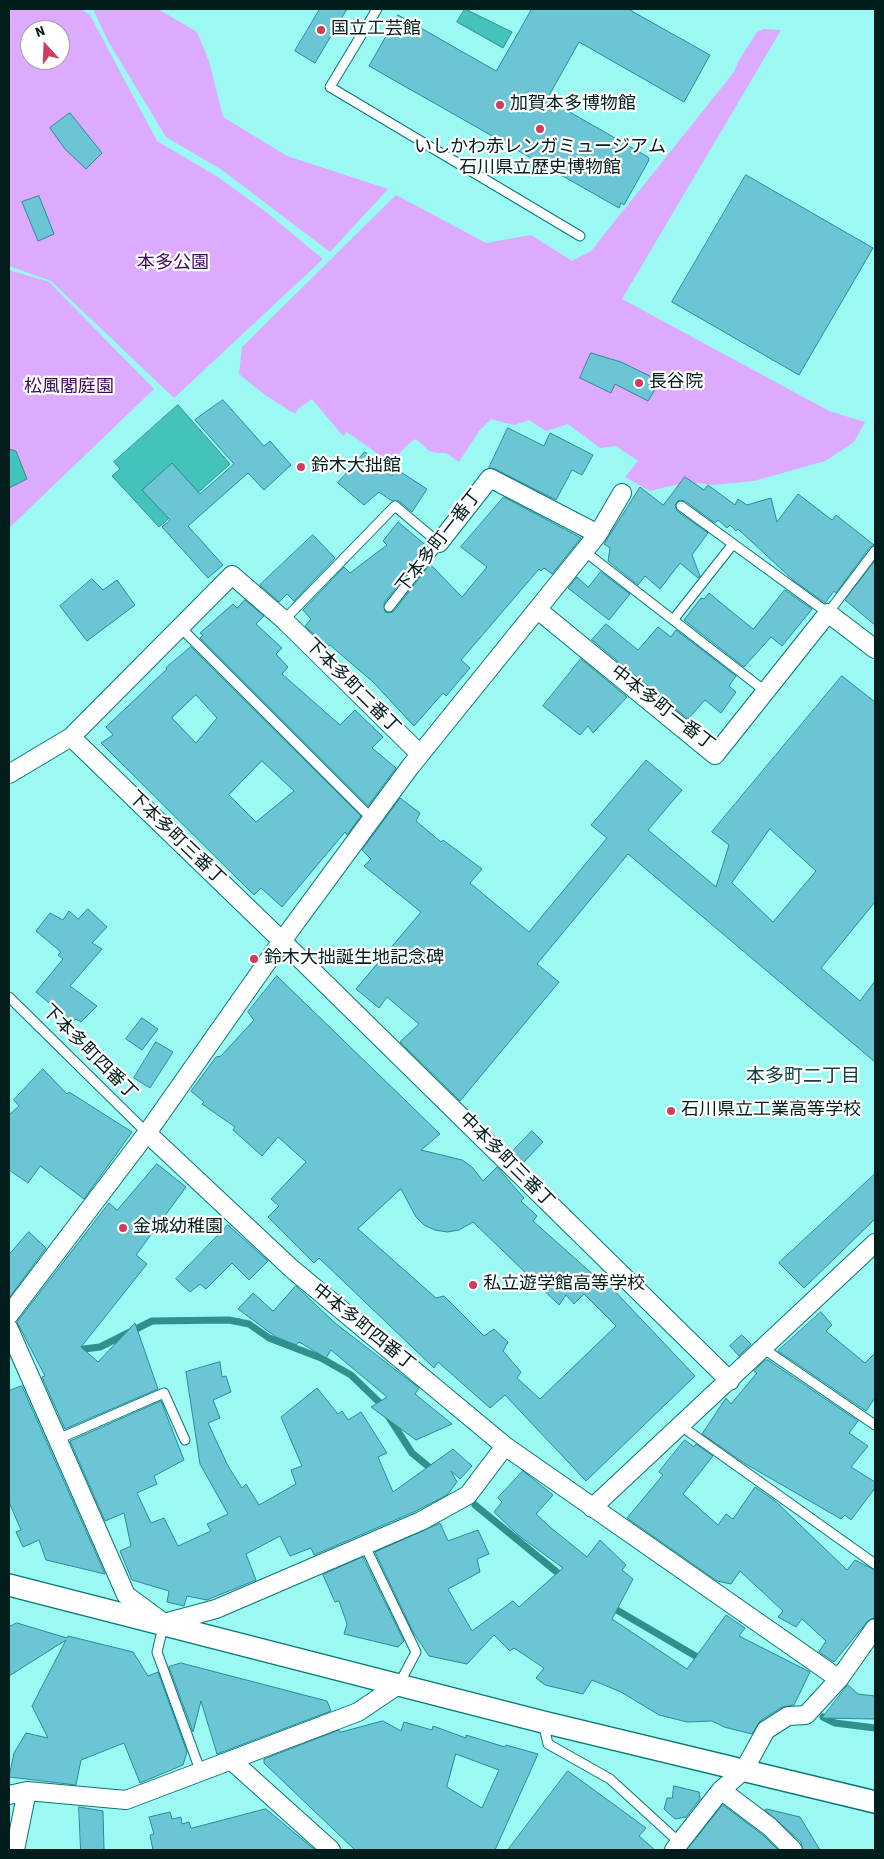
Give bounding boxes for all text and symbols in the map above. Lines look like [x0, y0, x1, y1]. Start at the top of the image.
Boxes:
place label: 国立工芸館 [331, 19, 421, 41]
north arrow [20, 20, 70, 70]
text: N [32, 21, 48, 43]
marker: 国立工芸館 [315, 24, 327, 36]
place label: 加賀本多博物館 [510, 94, 636, 116]
marker: 加賀本多博物館 [494, 99, 506, 111]
marker: いしかわ赤レンガミュージアム 石川県立歴史博物館 [534, 123, 546, 135]
place label: いしかわ赤レンガミュージアム 石川県立歴史博物館 [414, 137, 666, 180]
park label: 本多公園 [137, 253, 209, 275]
place label: 長谷院 [649, 372, 703, 394]
park label: 松風閣庭園 [24, 377, 114, 399]
marker: 長谷院 [633, 377, 645, 389]
place label: 鈴木大拙館 [311, 456, 401, 478]
marker: 鈴木大拙館 [295, 461, 307, 473]
street label: 下本多町一番丁 [393, 486, 487, 598]
street label: 下本多町二番丁 [300, 635, 404, 739]
street label: 中本多町一番丁 [606, 662, 718, 756]
street label: 下本多町三番丁 [123, 787, 229, 891]
place label: 鈴木大拙誕生地記念碑 [264, 948, 444, 970]
marker: 鈴木大拙誕生地記念碑 [248, 953, 260, 965]
street label: 下本多町四番丁 [37, 1001, 141, 1105]
district label: 本多町二丁目 [746, 1067, 860, 1089]
place label: 石川県立工業高等学校 [681, 1100, 861, 1122]
marker: 石川県立工業高等学校 [665, 1105, 677, 1117]
street label: 中本多町三番丁 [454, 1109, 558, 1213]
place label: 金城幼稚園 [133, 1217, 223, 1239]
marker: 金城幼稚園 [117, 1222, 129, 1234]
place label: 私立遊学館高等学校 [483, 1274, 645, 1296]
marker: 私立遊学館高等学校 [467, 1279, 479, 1291]
street label: 中本多町四番丁 [307, 1280, 419, 1376]

